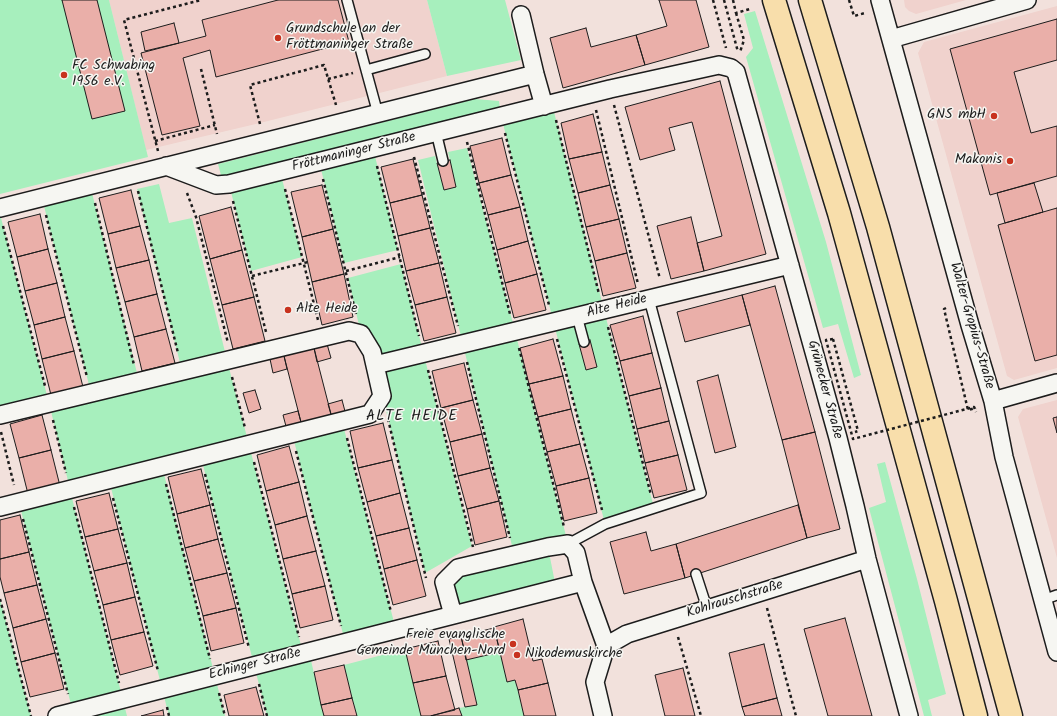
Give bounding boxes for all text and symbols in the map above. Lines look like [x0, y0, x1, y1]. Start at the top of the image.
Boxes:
place label: Grundschule an der Fröttmaninger Straße [286, 22, 413, 54]
marker: Grundschule an der Fröttmaninger Straße [273, 33, 283, 43]
place label: FC Schwabing 1956 e.V. [72, 59, 155, 92]
marker: FC Schwabing 1956 e.V. [59, 70, 69, 80]
place label: GNS mbH [927, 108, 986, 124]
marker: GNS mbH [989, 111, 999, 121]
street label: Fröttmaninger Straße [290, 130, 418, 176]
place label: Makonis [955, 153, 1002, 169]
marker: Makonis [1005, 156, 1015, 166]
street label: Walter-Gropius-Straße [945, 261, 997, 391]
street label: Alte Heide [585, 291, 649, 323]
place label: Alte Heide [296, 302, 358, 318]
marker: Alte Heide [283, 305, 293, 315]
street label: Grünecker Straße [803, 339, 845, 441]
district label: ALTE HEIDE [366, 408, 458, 426]
street label: Kohlrauschstraße [685, 577, 785, 623]
place label: Freie evanglische Gemeinde München-Nord [356, 628, 505, 660]
marker: Freie evanglische Gemeinde München-Nord [508, 639, 518, 649]
street label: Echinger Straße [207, 645, 303, 685]
place label: Nikodemuskirche [525, 647, 622, 663]
marker: Nikodemuskirche [512, 650, 522, 660]

